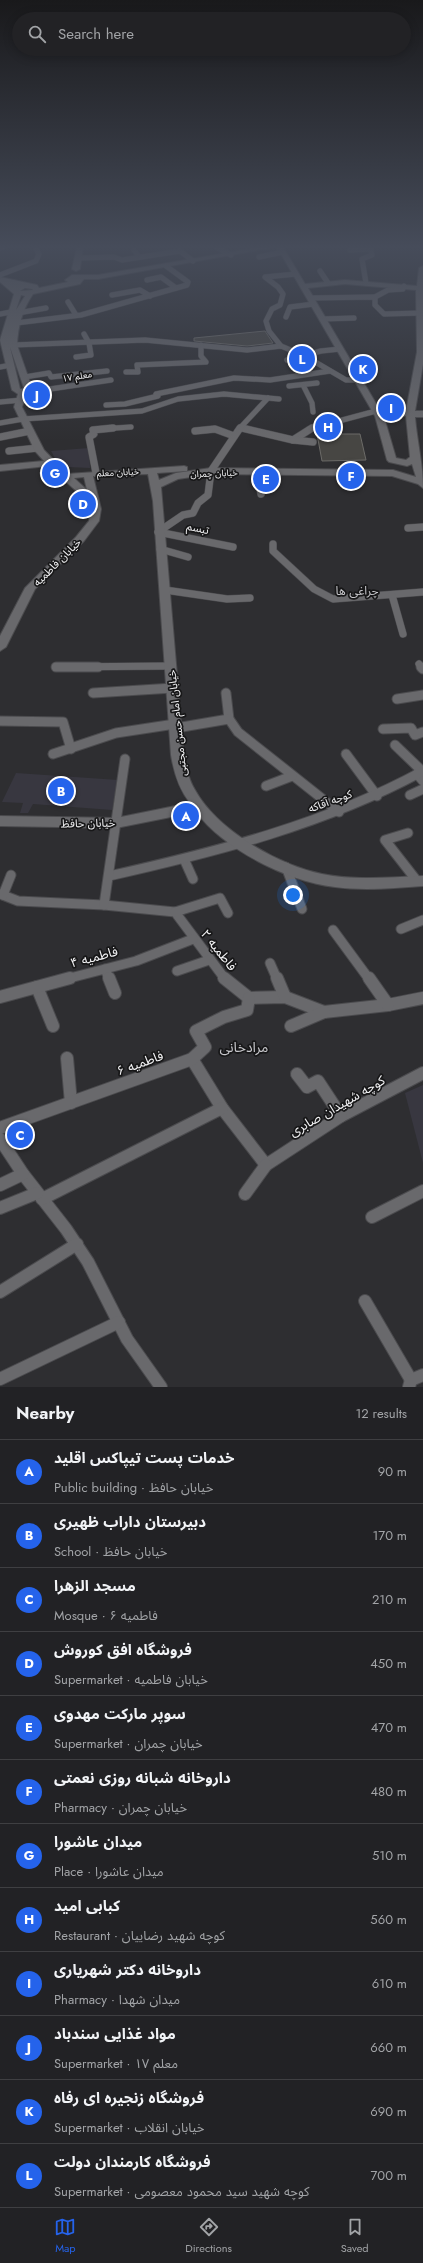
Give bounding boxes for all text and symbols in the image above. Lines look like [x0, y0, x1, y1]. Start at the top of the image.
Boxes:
search box [12, 12, 411, 56]
icon: search [26, 23, 48, 45]
text: Search here [58, 23, 134, 45]
pin: L [289, 344, 315, 374]
pin: K [350, 354, 376, 384]
street label: معلم ۱۷ [61, 367, 93, 386]
pin: J [24, 380, 50, 410]
pin: I [378, 393, 404, 423]
pin: H [315, 412, 341, 442]
pin: G [42, 458, 68, 488]
pin: F [338, 461, 364, 491]
street label: خیابان معلم [97, 464, 140, 481]
pin: E [253, 464, 279, 494]
street label: خیابان چمران [190, 466, 238, 480]
pin: D [70, 489, 96, 519]
street label: تبسم [185, 518, 211, 539]
street label: خیابان فاطمیه [29, 534, 85, 590]
district label: چراغی ها [335, 582, 379, 600]
street label: خیابان امام حسن مجتبی [163, 668, 191, 777]
pin: B [48, 776, 74, 806]
street label: کوچه آقاکه [306, 786, 355, 816]
pin: A [173, 801, 199, 831]
street label: خیابان حافظ [61, 815, 116, 831]
your location [283, 885, 303, 905]
street label: فاطمیه ۲ [196, 925, 242, 975]
street label: فاطمیه ۴ [68, 942, 120, 972]
district label: مرادخانی [220, 1037, 268, 1057]
street label: فاطمیه ۶ [114, 1046, 166, 1080]
street label: کوچه شهیدان صابری [286, 1070, 389, 1141]
pin: C [7, 1120, 33, 1150]
text: Nearby [16, 1401, 74, 1425]
text: 12 results [355, 1404, 407, 1423]
text: خدمات پست تیپاکس اقلید [54, 1447, 235, 1469]
text: A [24, 1462, 34, 1481]
text: 90 m [378, 1462, 407, 1481]
text: Public building · خیابان حافظ [54, 1478, 213, 1497]
text: دبیرستان داراب ظهیری [54, 1511, 206, 1533]
text: B [25, 1526, 33, 1545]
text: 170 m [372, 1526, 407, 1545]
text: School · خیابان حافظ [54, 1542, 168, 1561]
text: مسجد الزهرا [54, 1575, 136, 1597]
text: C [24, 1590, 34, 1609]
text: 210 m [372, 1590, 407, 1609]
text: Mosque · فاطمیه ۶ [54, 1606, 158, 1625]
text: فروشگاه افق کوروش [54, 1639, 192, 1661]
text: D [24, 1654, 34, 1673]
text: 450 m [370, 1654, 407, 1673]
text: Supermarket · خیابان فاطمیه [54, 1670, 208, 1689]
text: سوپر مارکت مهدوی [54, 1703, 186, 1725]
text: E [25, 1718, 33, 1737]
text: 470 m [371, 1718, 407, 1737]
text: Supermarket · خیابان چمران [54, 1734, 203, 1753]
text: داروخانه شبانه روزی نعمتی [54, 1767, 231, 1789]
text: F [25, 1782, 33, 1801]
text: 480 m [370, 1782, 407, 1801]
text: Pharmacy · خیابان چمران [54, 1798, 187, 1817]
text: میدان عاشورا [54, 1831, 142, 1853]
text: G [24, 1846, 34, 1865]
text: 510 m [372, 1846, 407, 1865]
text: Place · میدان عاشورا [54, 1862, 164, 1881]
text: کبابی امید [54, 1895, 120, 1917]
text: H [24, 1910, 34, 1929]
text: 560 m [370, 1910, 407, 1929]
text: Restaurant · کوچه شهید رضاییان [54, 1926, 225, 1945]
text: داروخانه دکتر شهریاری [54, 1959, 201, 1981]
text: I [27, 1974, 31, 1993]
text: 610 m [372, 1974, 407, 1993]
text: Pharmacy · میدان شهدا [54, 1990, 180, 2009]
text: مواد غذایی سندباد [54, 2023, 176, 2045]
text: J [27, 2038, 31, 2057]
text: 660 m [370, 2038, 407, 2057]
text: Supermarket · معلم ۱۷ [54, 2054, 178, 2073]
text: فروشگاه زنجیره ای رفاه [54, 2087, 204, 2109]
text: K [24, 2102, 34, 2121]
text: 690 m [370, 2102, 407, 2121]
text: Supermarket · خیابان انقلاب [54, 2118, 205, 2137]
text: فروشگاه کارمندان دولت [54, 2151, 211, 2173]
text: L [26, 2166, 32, 2185]
text: 700 m [371, 2166, 407, 2185]
text: Supermarket · کوچه شهید سید محمود معصومی [54, 2182, 309, 2201]
tab: Map [54, 2216, 76, 2256]
tab: Directions [185, 2216, 232, 2256]
tab: Saved [341, 2216, 369, 2256]

